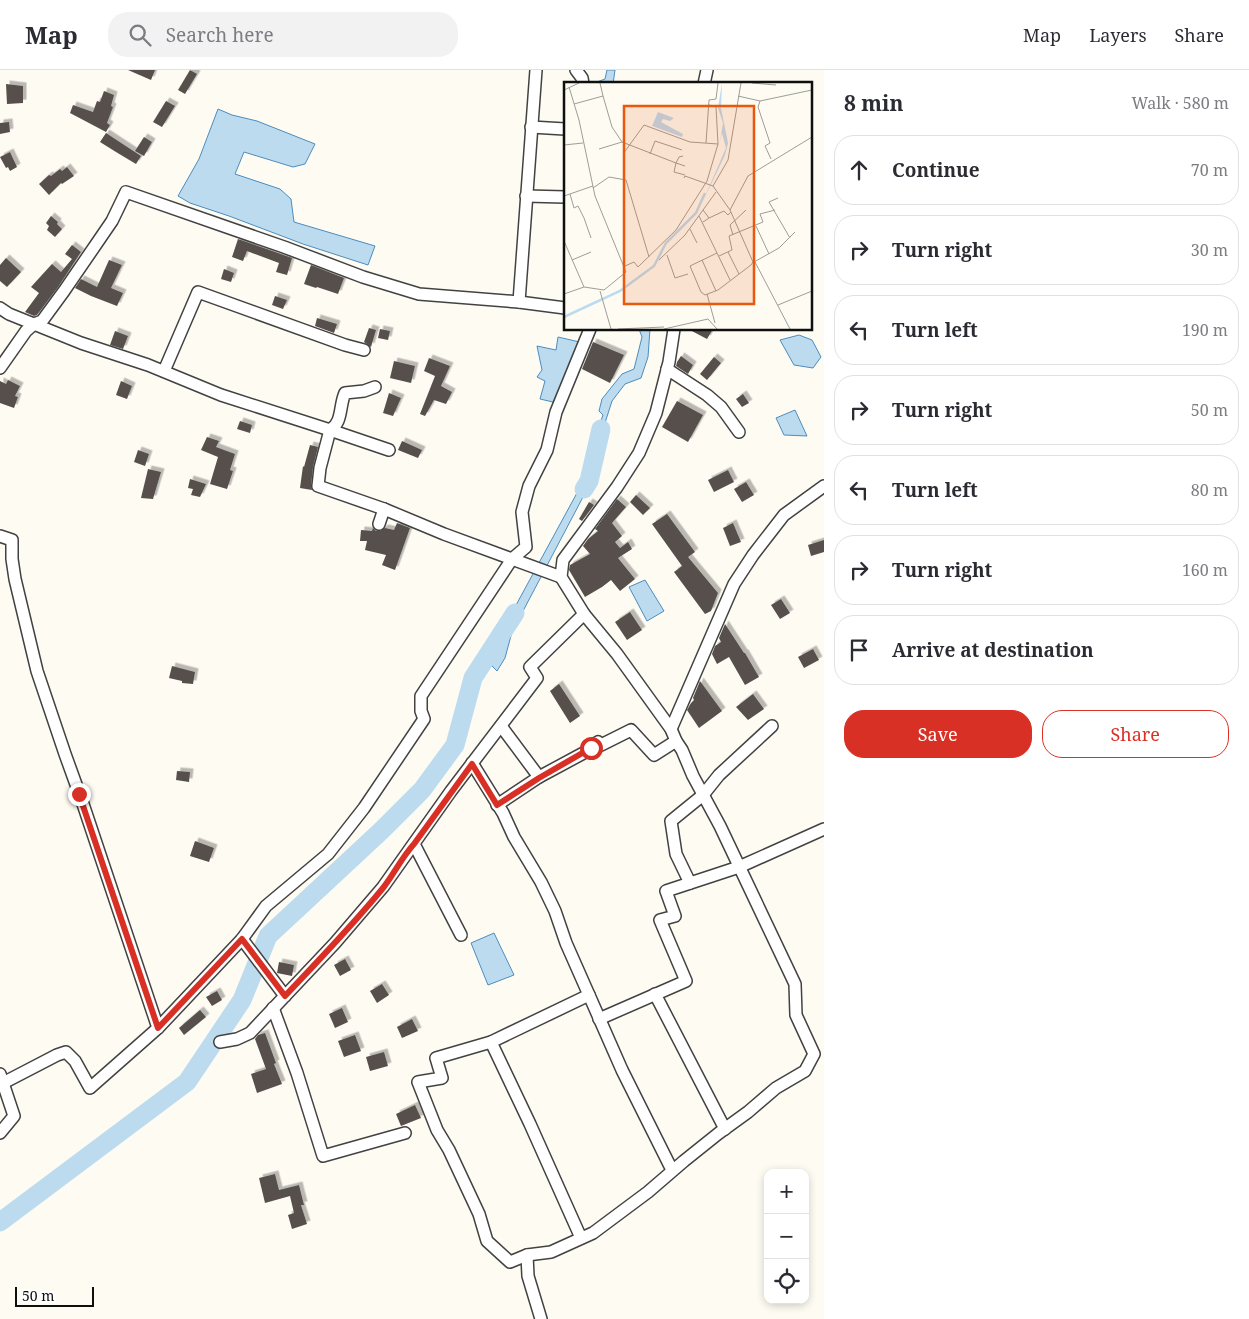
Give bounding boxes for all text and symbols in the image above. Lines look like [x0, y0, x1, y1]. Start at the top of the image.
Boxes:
search box [108, 12, 458, 57]
text: Map [25, 18, 78, 51]
icon: search [126, 21, 154, 49]
text: Search here [166, 22, 274, 48]
text: Map [1023, 23, 1061, 47]
text: Layers [1089, 23, 1147, 47]
text: Share [1175, 23, 1224, 47]
inset map [564, 82, 812, 330]
text: 8 min [844, 89, 903, 117]
text: Walk · 580 m [1132, 92, 1229, 114]
icon: ahead [845, 156, 873, 184]
text: Continue [892, 157, 980, 183]
text: 70 m [1191, 159, 1228, 181]
icon: right [845, 236, 873, 264]
text: Turn right [892, 237, 992, 263]
text: 30 m [1191, 239, 1228, 261]
icon: left [845, 316, 873, 344]
text: Turn left [892, 317, 978, 343]
text: 190 m [1182, 319, 1228, 341]
icon: right [845, 396, 873, 424]
text: Turn right [892, 397, 992, 423]
text: 50 m [1191, 399, 1228, 421]
icon: left [845, 476, 873, 504]
text: Turn left [892, 477, 978, 503]
text: 80 m [1191, 479, 1228, 501]
icon: right [845, 556, 873, 584]
text: Turn right [892, 557, 992, 583]
text: 160 m [1182, 559, 1228, 581]
icon: arrive [845, 636, 873, 664]
text: Arrive at destination [892, 637, 1094, 663]
button: Save [844, 710, 1032, 758]
button: Share [1042, 710, 1229, 758]
route start [580, 737, 603, 760]
route end [68, 783, 91, 806]
map controls [764, 1169, 809, 1304]
button: + [764, 1169, 809, 1214]
button: − [764, 1214, 809, 1259]
button: locate [764, 1259, 809, 1304]
scale bar [15, 1284, 94, 1307]
text: 50 m [22, 1286, 55, 1305]

